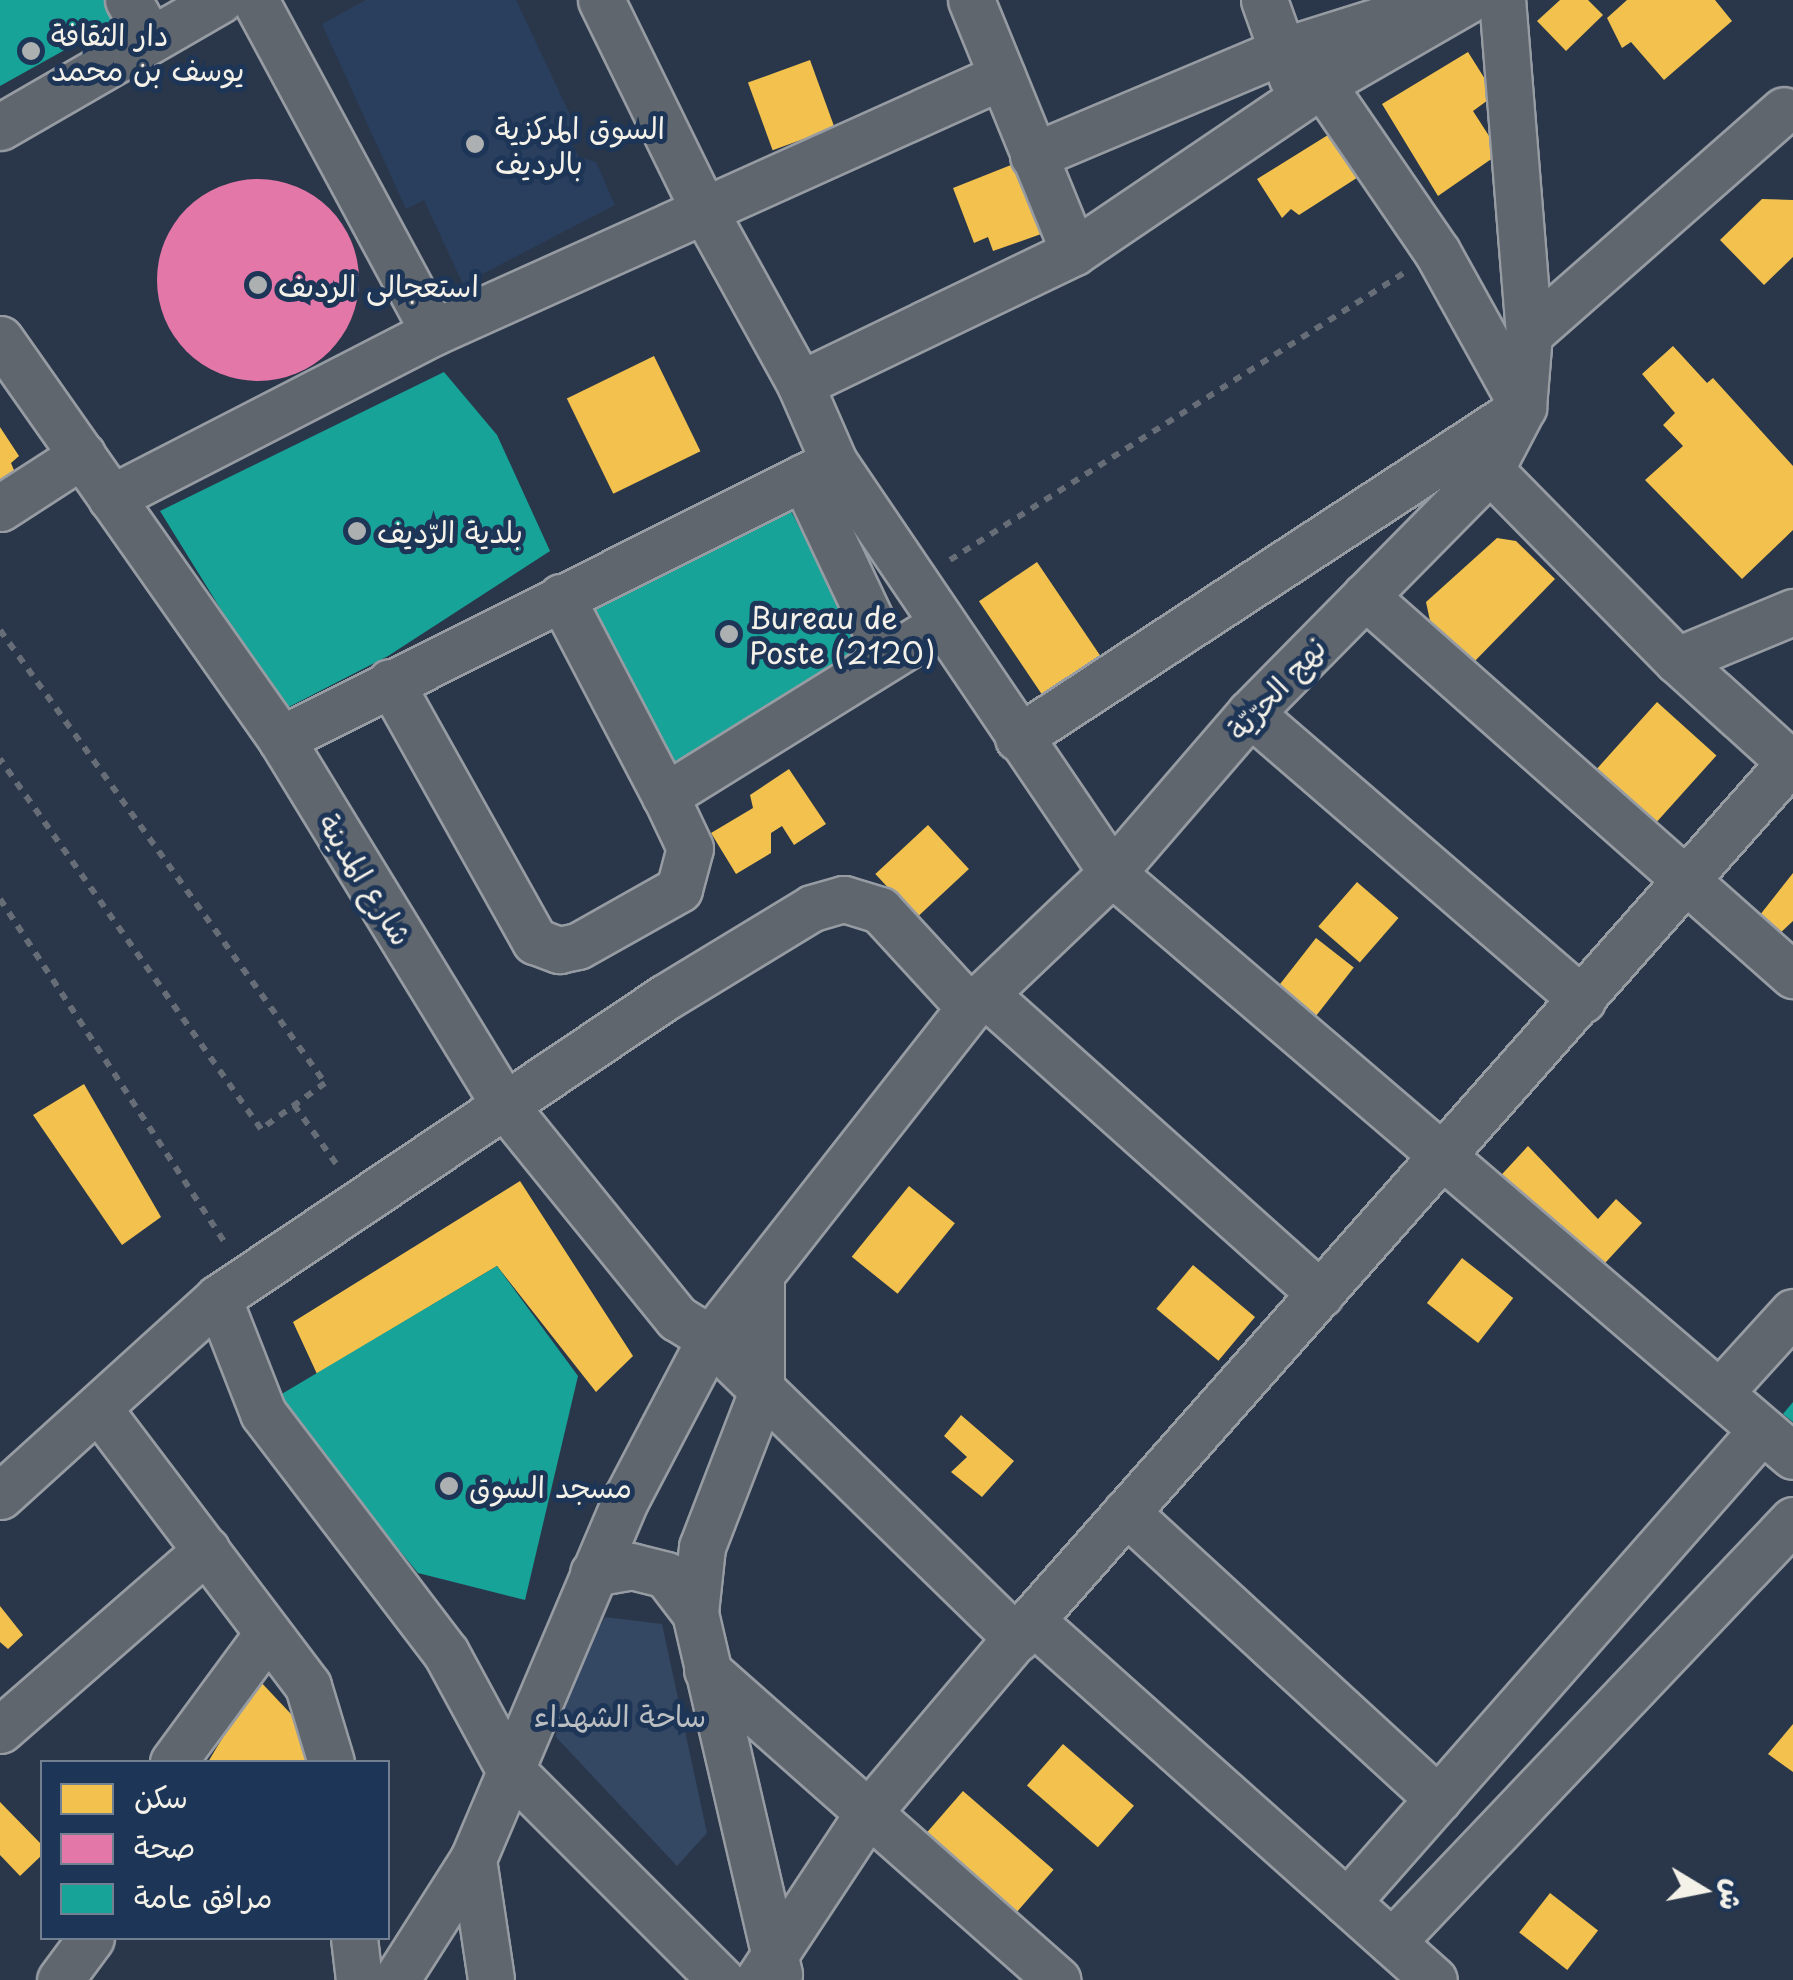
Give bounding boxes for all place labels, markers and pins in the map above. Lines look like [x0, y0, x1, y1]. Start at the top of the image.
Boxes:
place label: دار الثقافة يوسف بن محمد [51, 16, 245, 86]
marker: دار الثقافة يوسف بن محمد [20, 40, 42, 62]
place label: السوق المركزية بالرديف [495, 109, 665, 180]
marker: السوق المركزية بالرديف [464, 133, 486, 155]
place label: استعجالى الردىف [278, 267, 479, 303]
marker: استعجالى الردىف [247, 274, 269, 296]
place label: بلدية الرّديف [377, 513, 523, 549]
marker: بلدية الرّديف [346, 520, 368, 542]
place label: Bureau de Poste (2120) [749, 599, 936, 670]
marker: Bureau de Poste (2120) [718, 623, 740, 645]
place label: مسجد السوق [469, 1468, 632, 1504]
marker: مسجد السوق [438, 1475, 460, 1497]

